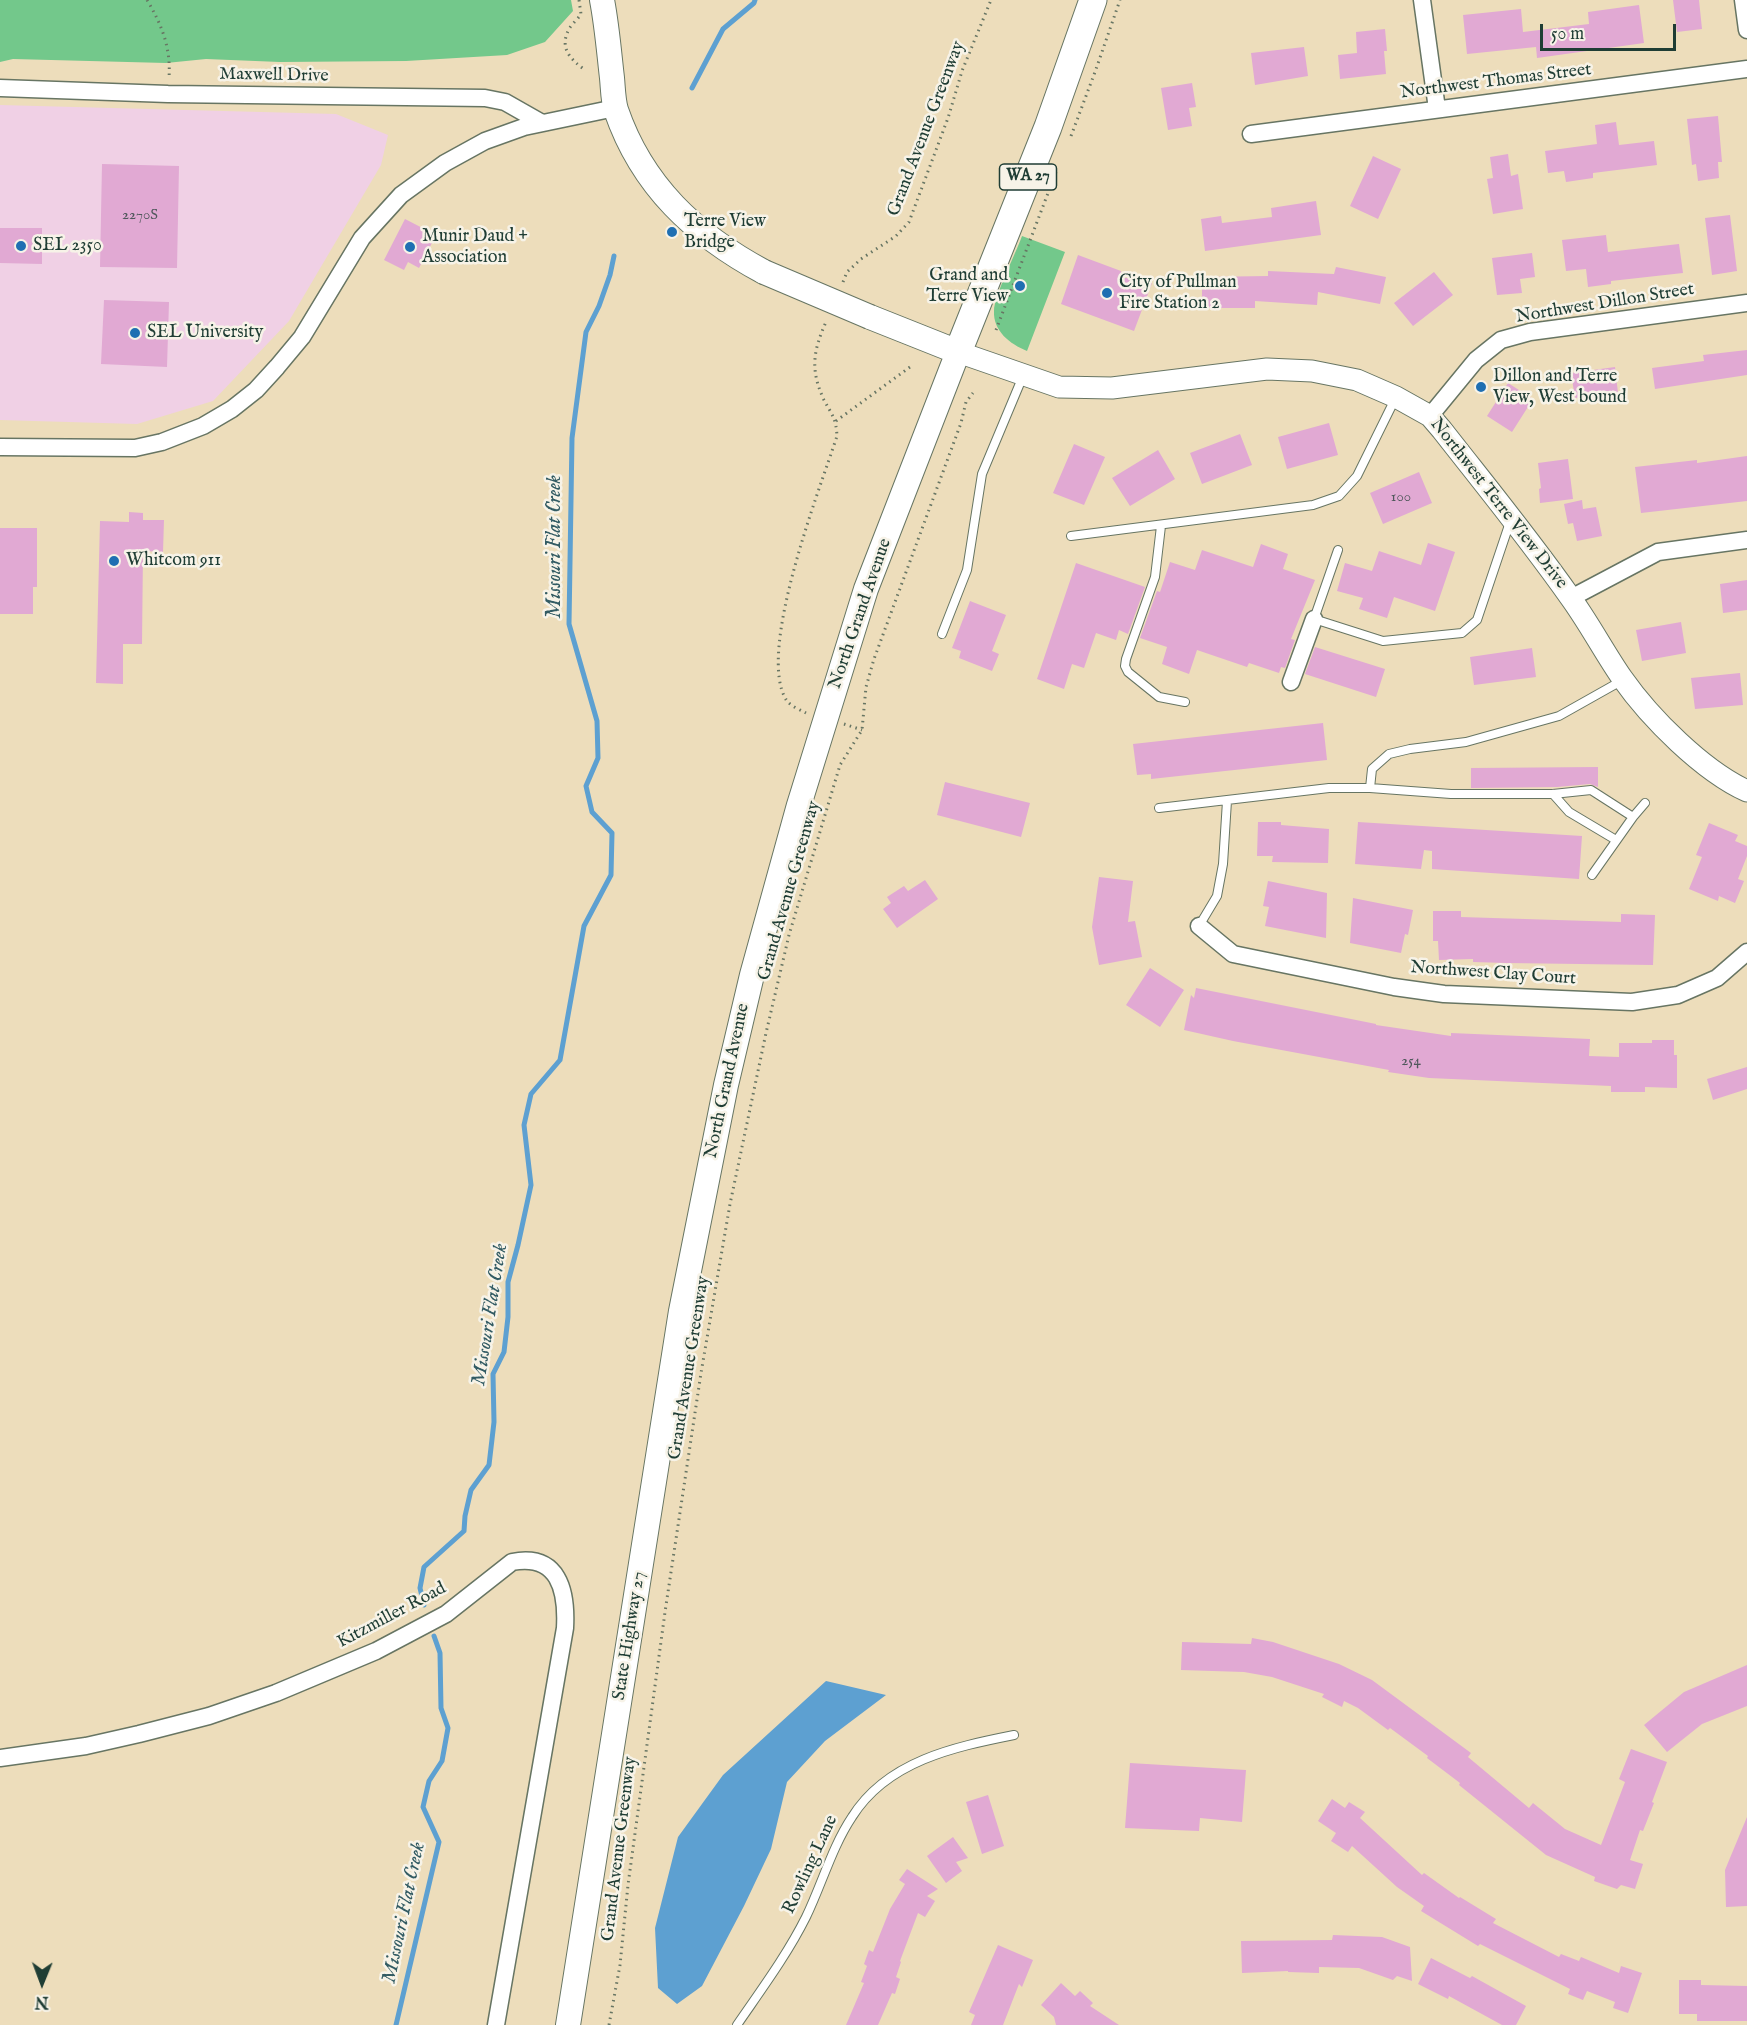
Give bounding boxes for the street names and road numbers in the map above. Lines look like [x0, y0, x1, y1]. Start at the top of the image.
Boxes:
street label: Grand Avenue Greenway [884, 38, 970, 220]
street label: Northwest Thomas Street [1399, 60, 1593, 104]
street label: Maxwell Drive [219, 64, 329, 88]
road number: WA 27 [1000, 164, 1056, 190]
street label: Northwest Dillon Street [1514, 279, 1696, 329]
street label: Northwest Terre View Drive [1425, 414, 1571, 594]
street label: North Grand Avenue [825, 536, 897, 692]
street label: Grand Avenue Greenway [754, 799, 826, 983]
street label: Northwest Clay Court [1409, 957, 1577, 991]
street label: North Grand Avenue [701, 1002, 755, 1160]
street label: Grand Avenue Greenway [665, 1275, 715, 1461]
street label: State Highway 27 [609, 1570, 651, 1702]
street label: Kitzmiller Road [334, 1578, 450, 1654]
street label: Grand Avenue Greenway [598, 1755, 642, 1943]
street label: Rowling Lane [779, 1812, 843, 1918]

